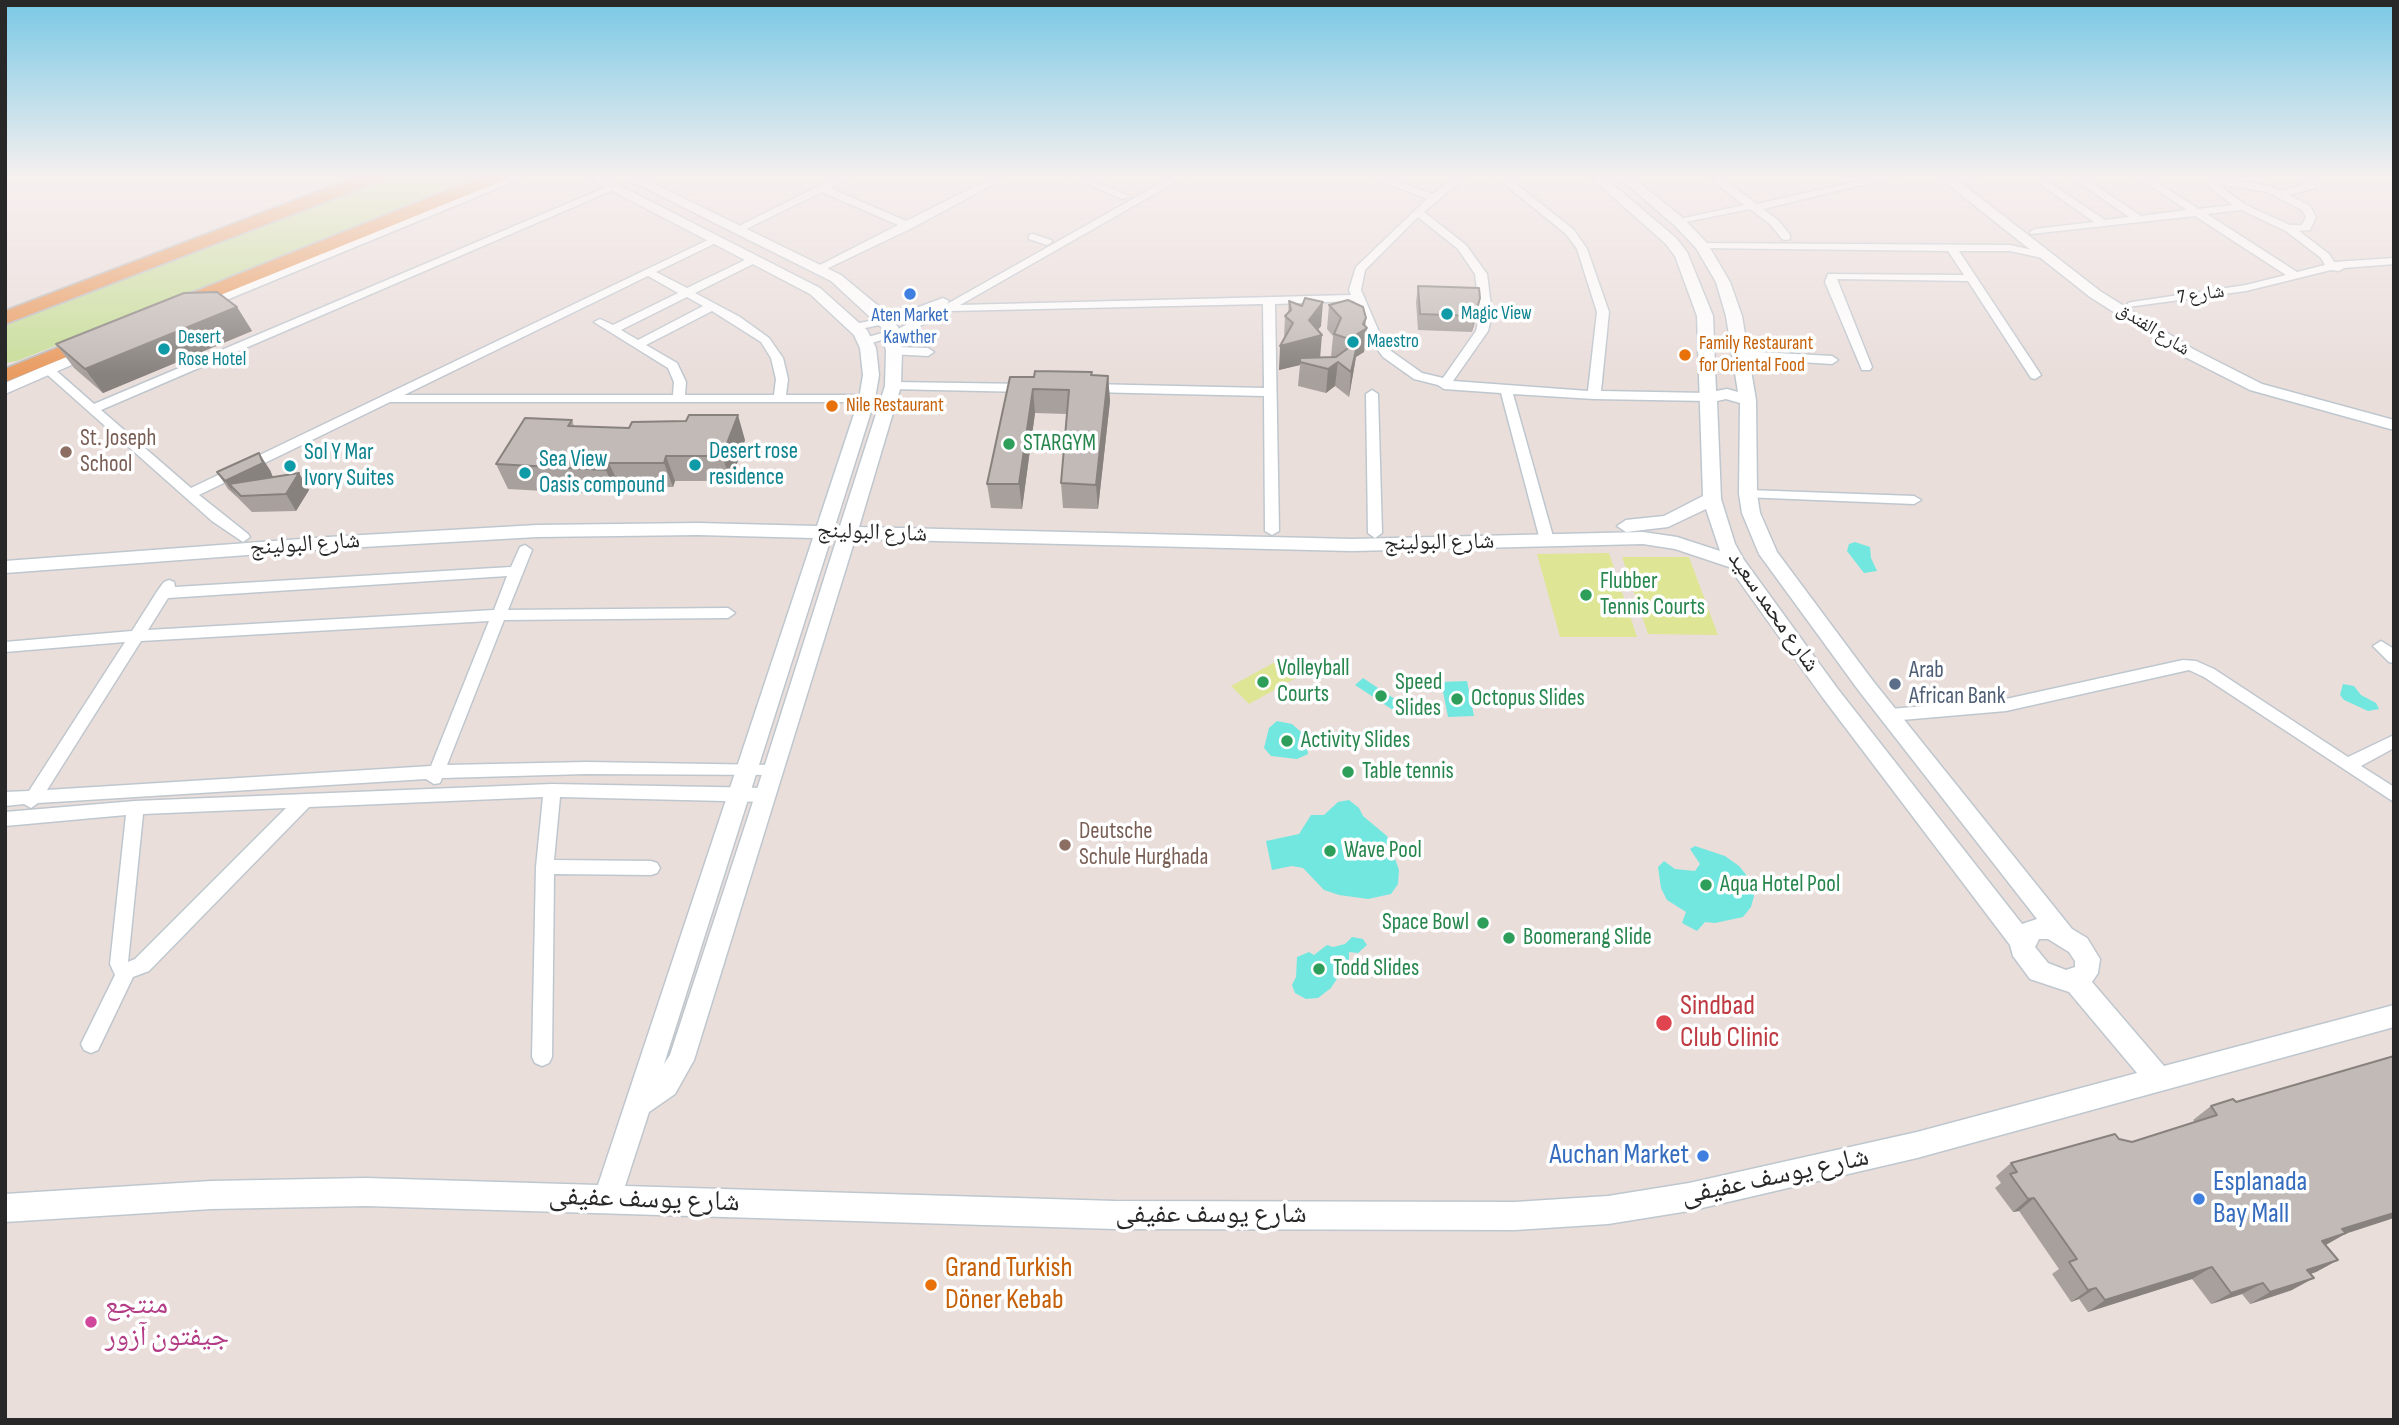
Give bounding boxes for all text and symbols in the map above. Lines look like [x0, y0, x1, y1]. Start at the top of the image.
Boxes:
street label: شارع 7 [2176, 280, 2226, 310]
marker: Aten Market Kawther [902, 286, 918, 302]
street label: شارع الفندق [2112, 299, 2194, 361]
place label: Magic View [1461, 303, 1532, 325]
place label: Aten Market Kawther [872, 305, 948, 349]
marker: Magic View [1439, 306, 1455, 322]
place label: Desert Rose Hotel [178, 327, 246, 371]
place label: Maestro [1367, 331, 1419, 353]
place label: Family Restaurant for Oriental Food [1699, 333, 1813, 377]
marker: Maestro [1345, 334, 1361, 350]
marker: Desert Rose Hotel [156, 341, 172, 357]
marker: Family Restaurant for Oriental Food [1677, 347, 1693, 363]
place label: Nile Restaurant [846, 395, 944, 417]
marker: Nile Restaurant [824, 398, 840, 414]
place label: St. Joseph School [80, 425, 156, 479]
place label: STARGYM [1023, 430, 1096, 458]
marker: STARGYM [1001, 436, 1017, 452]
place label: Desert rose residence [709, 438, 798, 492]
place label: Sol Y Mar Ivory Suites [304, 439, 394, 493]
marker: St. Joseph School [58, 444, 74, 460]
place label: Sea View Oasis compound [539, 446, 665, 500]
marker: Desert rose residence [687, 457, 703, 473]
marker: Sol Y Mar Ivory Suites [282, 458, 298, 474]
marker: Sea View Oasis compound [517, 465, 533, 481]
street label: شارع البولينج [816, 517, 928, 549]
street label: شارع البولينج [249, 527, 361, 563]
street label: شارع البولينج [1384, 528, 1494, 558]
street label: شارع محمد سعيد [1721, 546, 1825, 678]
place label: Flubber Tennis Courts [1600, 568, 1705, 622]
marker: Flubber Tennis Courts [1578, 587, 1594, 603]
place label: Volleyball Courts [1277, 655, 1350, 709]
place label: Arab African Bank [1909, 657, 2005, 711]
place label: Speed Slides [1395, 669, 1442, 723]
marker: Volleyball Courts [1255, 674, 1271, 690]
marker: Arab African Bank [1887, 676, 1903, 692]
place label: Octopus Slides [1471, 685, 1585, 713]
marker: Speed Slides [1373, 688, 1389, 704]
marker: Octopus Slides [1449, 691, 1465, 707]
place label: Activity Slides [1301, 727, 1410, 755]
marker: Activity Slides [1279, 733, 1295, 749]
place label: Table tennis [1362, 758, 1454, 786]
marker: Table tennis [1340, 764, 1356, 780]
place label: Deutsche Schule Hurghada [1079, 818, 1208, 872]
marker: Deutsche Schule Hurghada [1057, 837, 1073, 853]
place label: Wave Pool [1344, 837, 1422, 865]
marker: Wave Pool [1322, 843, 1338, 859]
place label: Aqua Hotel Pool [1720, 871, 1840, 899]
marker: Aqua Hotel Pool [1698, 877, 1714, 893]
place label: Space Bowl [1382, 909, 1469, 937]
marker: Space Bowl [1475, 915, 1491, 931]
place label: Boomerang Slide [1523, 924, 1652, 952]
marker: Boomerang Slide [1501, 930, 1517, 946]
place label: Todd Slides [1333, 955, 1419, 983]
marker: Todd Slides [1311, 961, 1327, 977]
place label: Sindbad Club Clinic [1680, 990, 1780, 1056]
marker: Sindbad Club Clinic [1654, 1013, 1674, 1033]
place label: Auchan Market [1550, 1139, 1689, 1173]
street label: شارع يوسف عفيفى [1678, 1141, 1872, 1213]
marker: Auchan Market [1695, 1148, 1711, 1164]
place label: Esplanada Bay Mall [2213, 1166, 2307, 1232]
street label: شارع يوسف عفيفى [548, 1180, 740, 1220]
marker: Esplanada Bay Mall [2191, 1191, 2207, 1207]
street label: شارع يوسف عفيفى [1115, 1198, 1307, 1232]
place label: Grand Turkish Döner Kebab [945, 1252, 1073, 1318]
marker: Grand Turkish Döner Kebab [923, 1277, 939, 1293]
place label: منتجع جيفتون آزور [105, 1289, 229, 1355]
marker: منتجع جيفتون آزور [83, 1314, 99, 1330]

